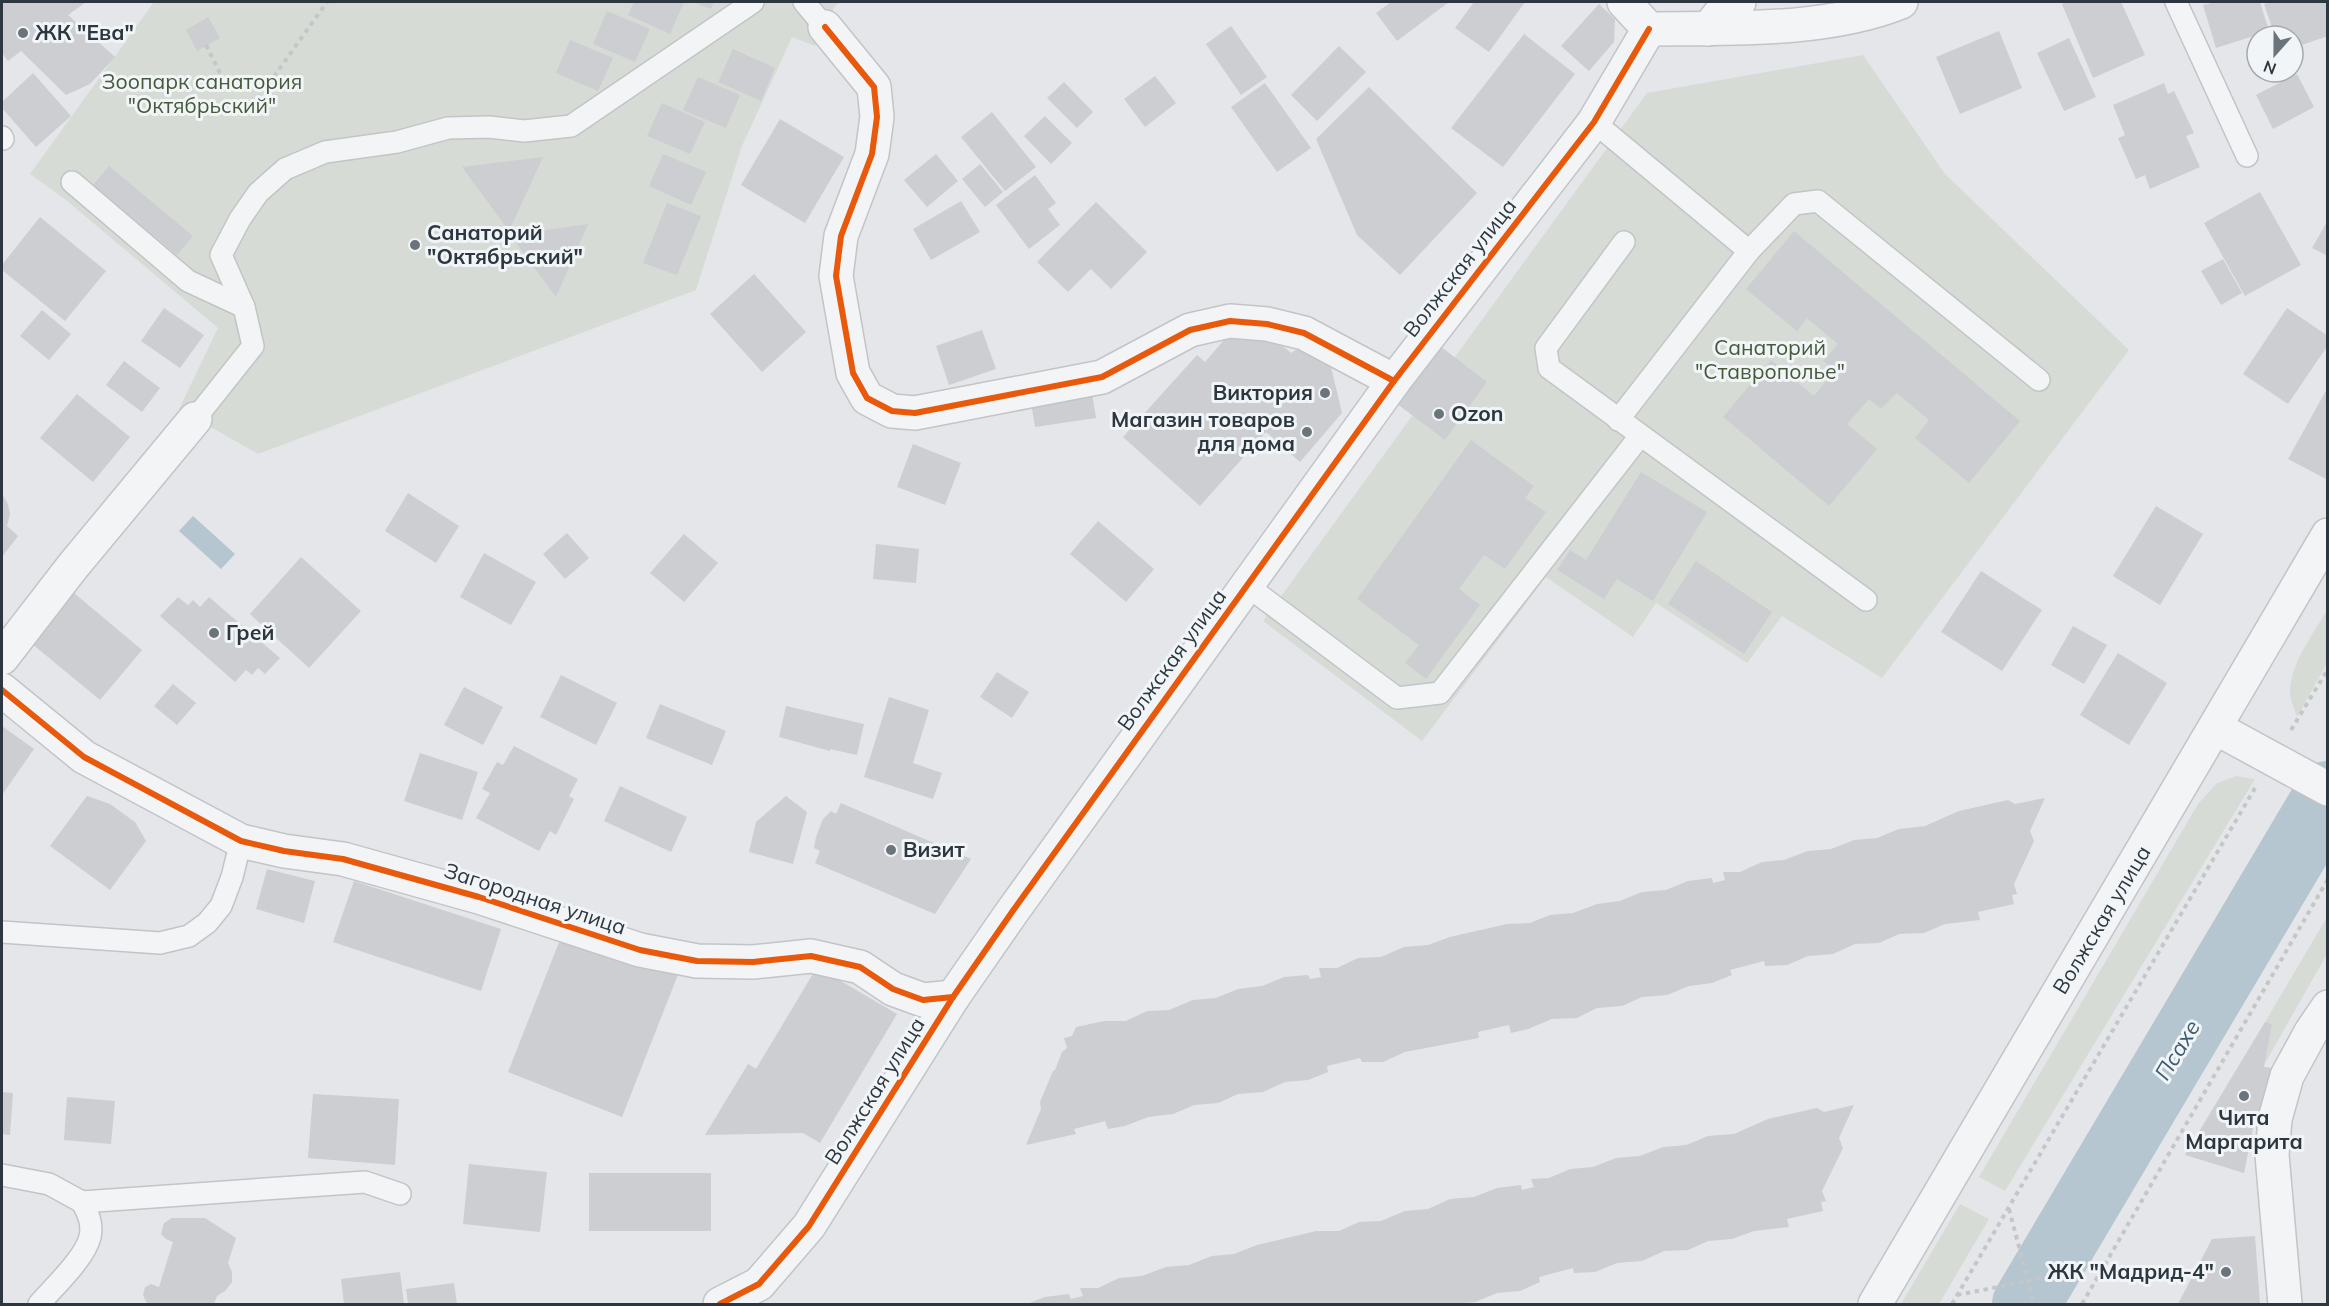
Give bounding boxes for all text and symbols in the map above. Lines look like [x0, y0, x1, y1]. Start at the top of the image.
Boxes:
place label: ЖК "Ева" [35, 19, 134, 45]
north arrow [2245, 24, 2305, 84]
marker: ЖК "Ева" [16, 26, 30, 40]
text: N [2260, 57, 2279, 80]
park label: Зоопарк санатория "Октябрьский" [102, 68, 302, 118]
street label: Волжская улица [1397, 193, 1521, 342]
place label: Санаторий "Октябрьский" [427, 219, 583, 269]
marker: Санаторий "Октябрьский" [408, 238, 422, 252]
park label: Санаторий "Ставрополье" [1695, 334, 1845, 384]
place label: Виктория [1213, 379, 1313, 405]
marker: Виктория [1318, 386, 1332, 400]
place label: Ozon [1451, 400, 1503, 426]
place label: Магазин товаров для дома [1111, 406, 1295, 456]
marker: Ozon [1432, 407, 1446, 421]
marker: Магазин товаров для дома [1300, 425, 1314, 439]
street label: Волжская улица [1111, 584, 1231, 735]
place label: Грей [226, 619, 274, 645]
marker: Грей [207, 626, 221, 640]
place label: Визит [903, 836, 965, 862]
street label: Волжская улица [2047, 841, 2156, 998]
marker: Визит [884, 843, 898, 857]
street label: Загородная улица [441, 856, 629, 940]
street label: Волжская улица [818, 1012, 930, 1169]
water label: Псахе [2148, 1015, 2206, 1085]
marker: Чита Маргарита [2237, 1089, 2251, 1103]
place label: Чита Маргарита [2185, 1104, 2303, 1154]
place label: ЖК "Мадрид-4" [2048, 1258, 2214, 1284]
marker: ЖК "Мадрид-4" [2219, 1265, 2233, 1279]

